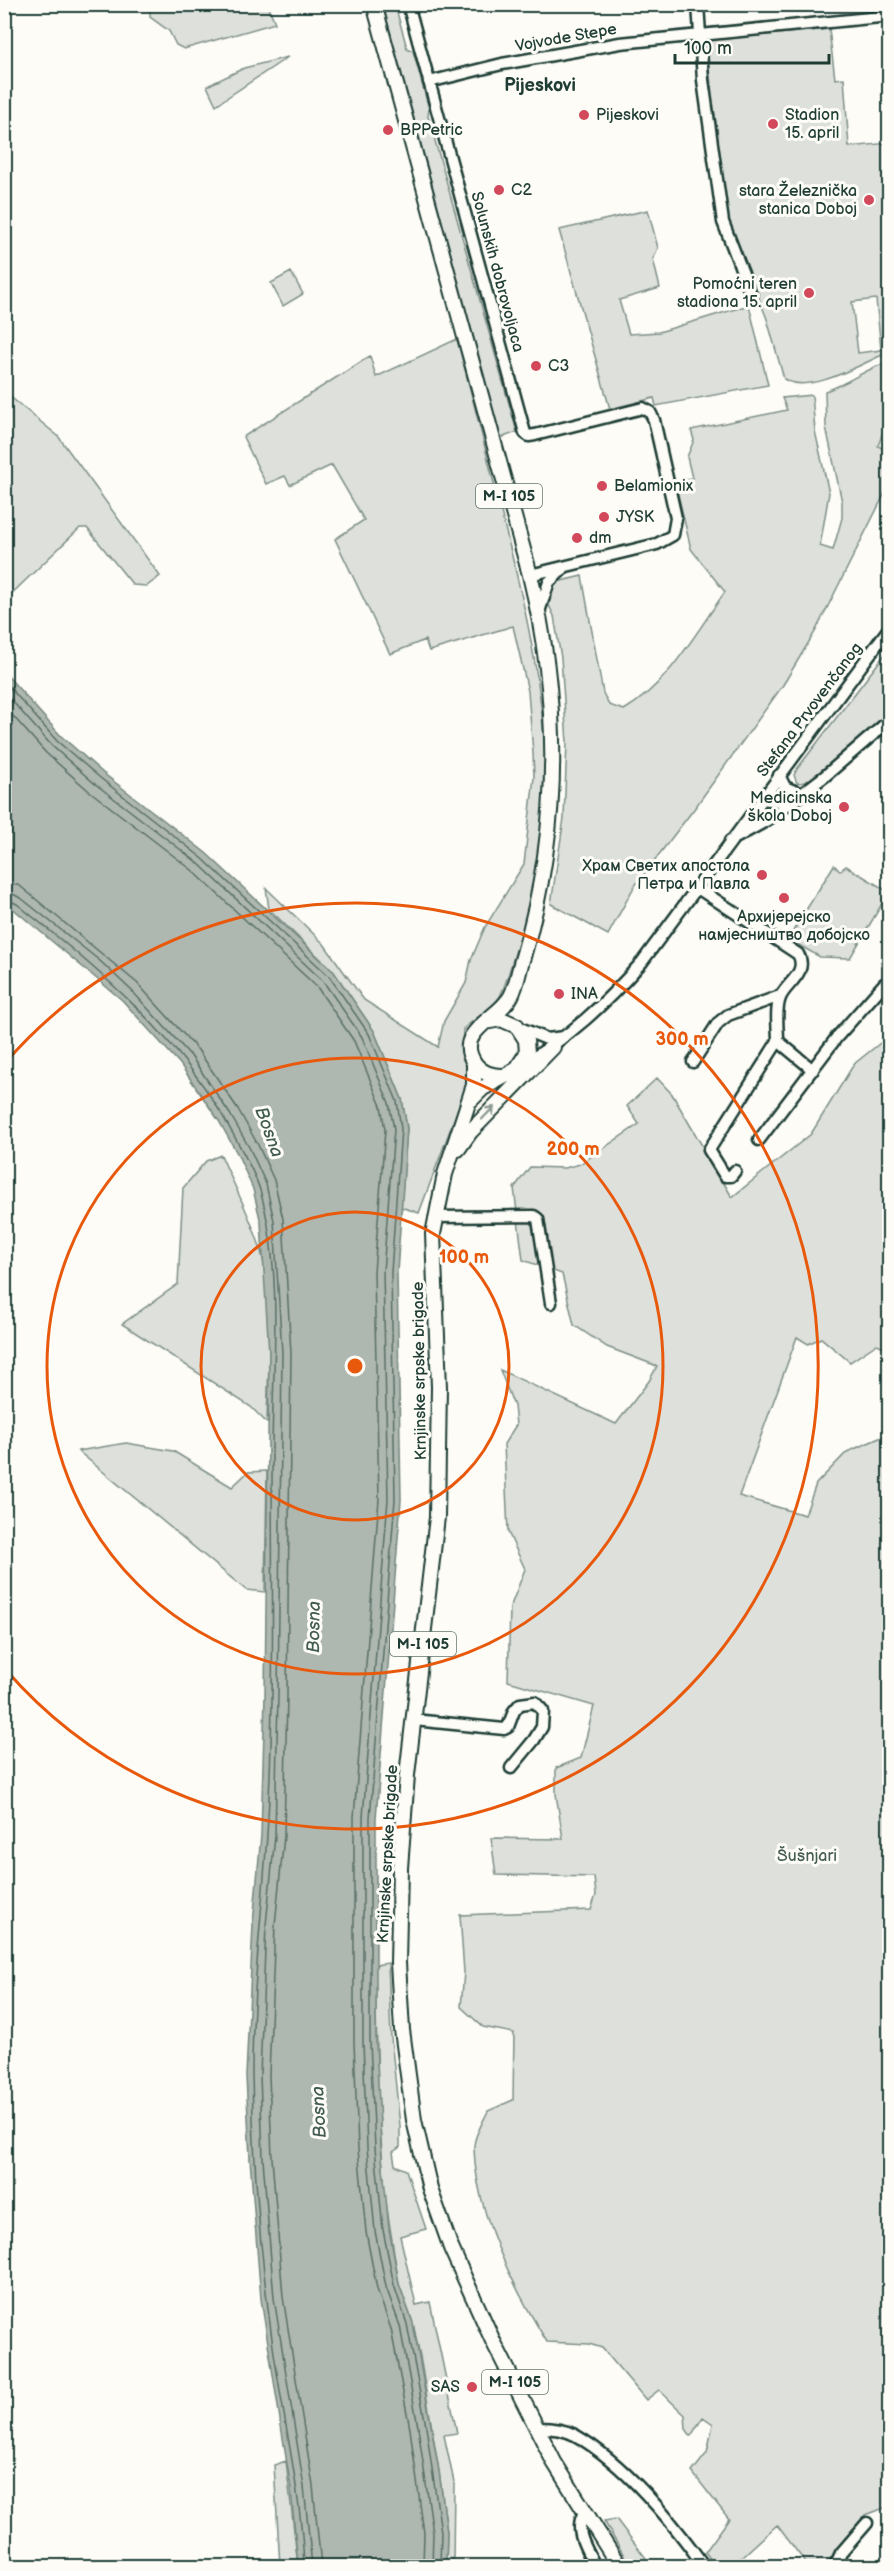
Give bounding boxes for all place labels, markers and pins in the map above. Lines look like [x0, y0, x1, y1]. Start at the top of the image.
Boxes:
place label: Pijeskovi [596, 106, 659, 125]
place label: Stadion 15. april [785, 106, 839, 143]
marker: Pijeskovi [577, 108, 591, 122]
marker: Stadion 15. april [766, 117, 780, 131]
place label: BPPetric [400, 121, 463, 140]
marker: BPPetric [381, 123, 395, 137]
place label: stara Železnička stanica Doboj [739, 180, 857, 219]
place label: C2 [511, 181, 532, 200]
marker: C2 [492, 183, 506, 197]
marker: stara Železnička stanica Doboj [862, 193, 876, 207]
place label: Pomoćni teren stadiona 15. april [677, 275, 797, 312]
marker: Pomoćni teren stadiona 15. april [802, 286, 816, 300]
place label: C3 [548, 357, 569, 376]
marker: C3 [529, 359, 543, 373]
place label: Belamionix [614, 477, 694, 496]
marker: Belamionix [595, 479, 609, 493]
place label: JYSK [616, 508, 655, 527]
marker: JYSK [597, 510, 611, 524]
place label: dm [589, 529, 611, 548]
marker: dm [570, 531, 584, 545]
place label: Medicinska škola Doboj [748, 789, 832, 826]
marker: Medicinska škola Doboj [837, 800, 851, 814]
place label: Храм Светих апостола Петра и Павла [582, 857, 751, 894]
marker: Храм Светих апостола Петра и Павла [755, 868, 769, 882]
marker: Архијерејско намјесништво добојско [777, 891, 791, 905]
place label: Архијерејско намјесништво добојско [698, 908, 870, 945]
place label: INA [571, 985, 598, 1004]
marker: INA [552, 987, 566, 1001]
centre of rings [345, 1356, 365, 1376]
place label: SAS [431, 2378, 460, 2397]
marker: SAS [465, 2380, 479, 2394]

